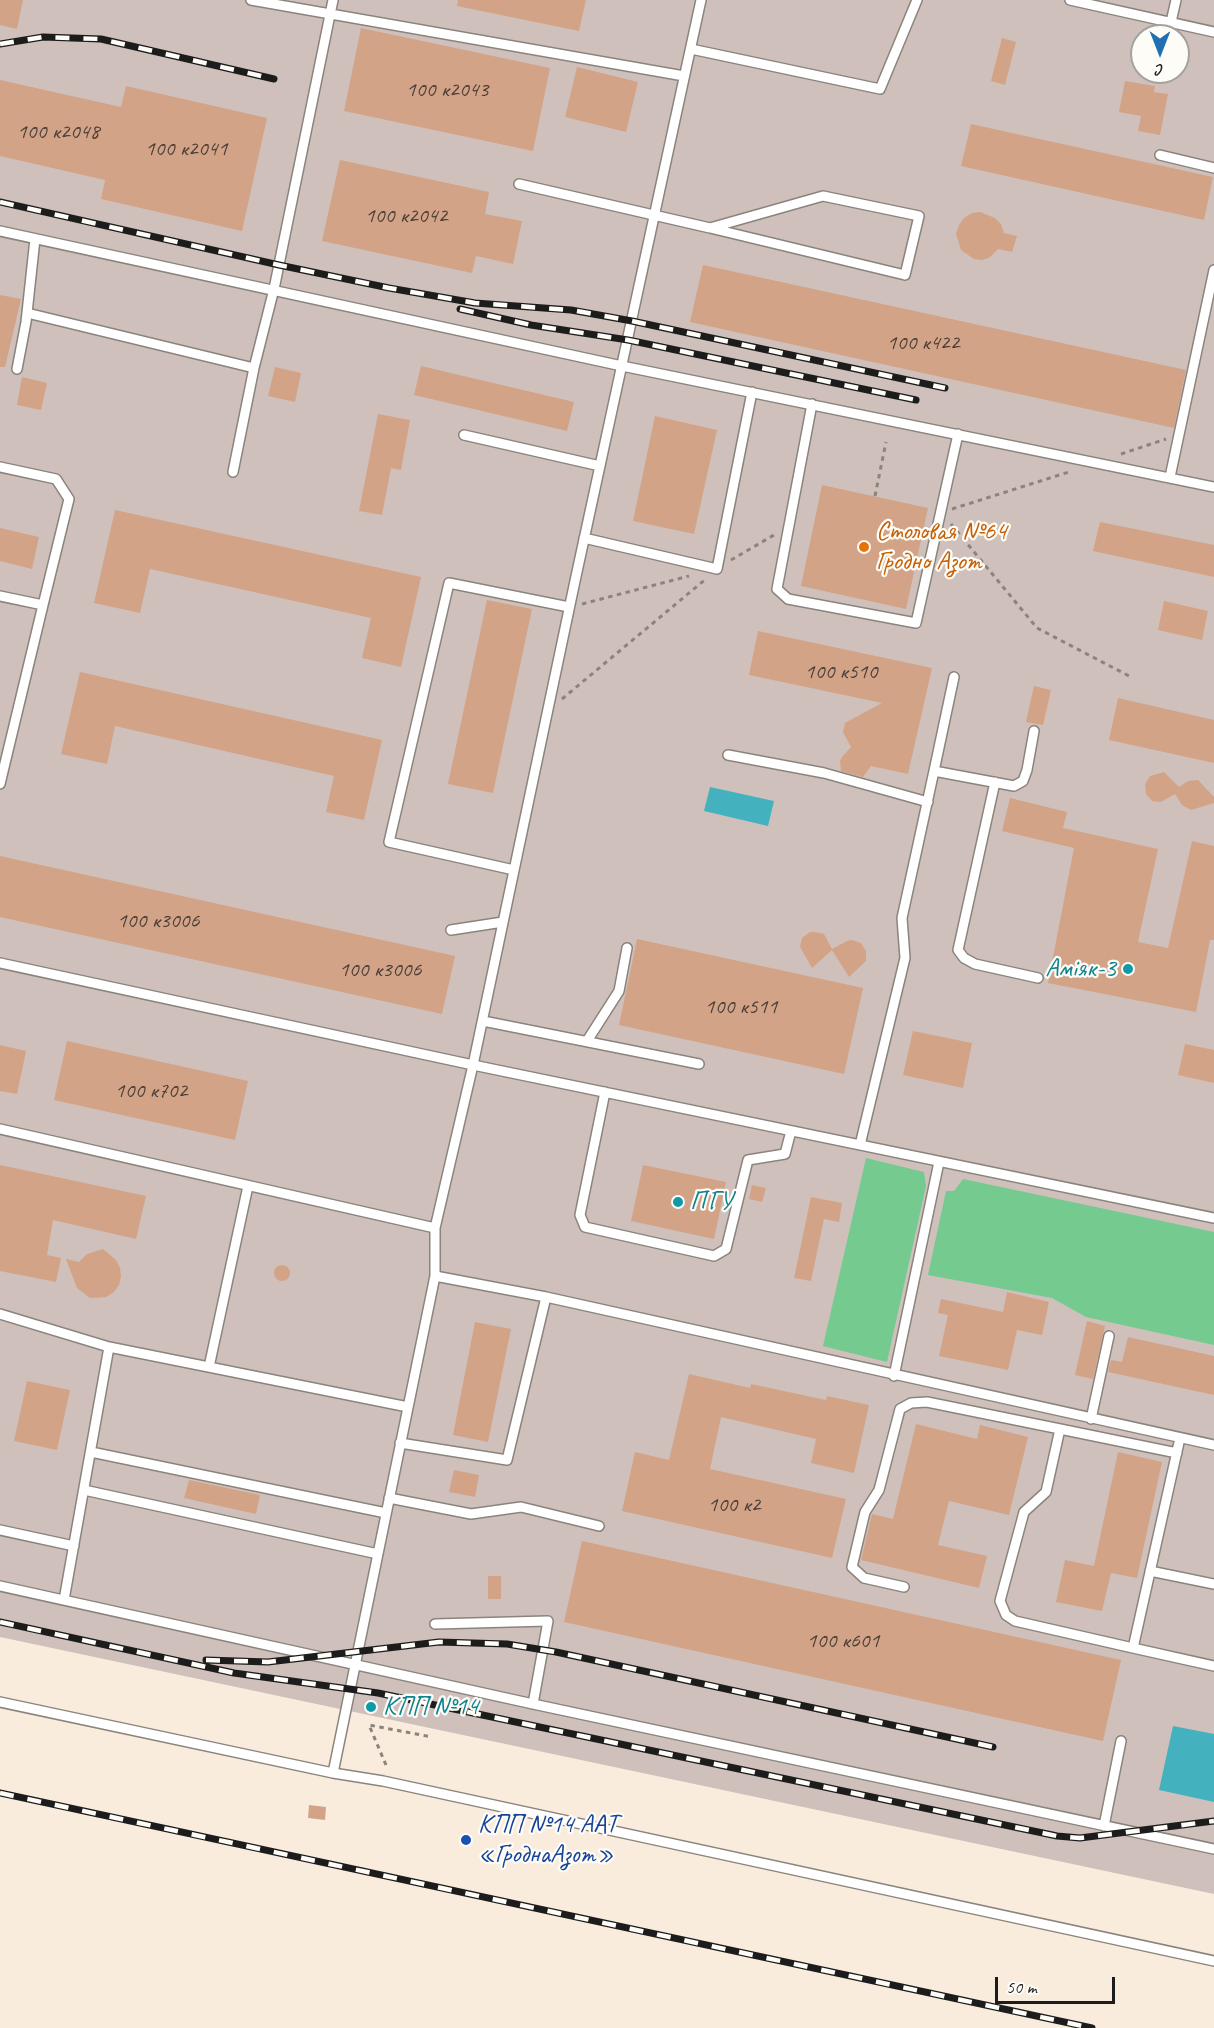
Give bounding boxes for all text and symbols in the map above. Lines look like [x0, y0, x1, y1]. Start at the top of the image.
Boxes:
north arrow [1130, 24, 1190, 84]
text: С [1156, 60, 1164, 80]
house number: 100 к2043 [406, 77, 488, 103]
house number: 100 к2048 [17, 119, 99, 145]
house number: 100 к2041 [145, 136, 227, 162]
house number: 100 к2042 [365, 203, 447, 229]
house number: 100 к422 [887, 330, 959, 356]
place label: Столовая №64 Гродно Азот [876, 516, 1007, 578]
marker: Столовая №64 Гродно Азот [857, 540, 871, 554]
house number: 100 к510 [805, 659, 877, 685]
house number: 100 к3006 [117, 908, 199, 934]
place label: Аміяк-3 [1045, 953, 1116, 985]
house number: 100 к3006 [339, 957, 421, 983]
marker: Аміяк-3 [1121, 962, 1135, 976]
house number: 100 к511 [705, 994, 777, 1020]
house number: 100 к702 [115, 1078, 187, 1104]
place label: ПГУ [690, 1186, 733, 1218]
marker: ПГУ [671, 1195, 685, 1209]
house number: 100 к2 [707, 1492, 761, 1518]
house number: 100 к601 [807, 1628, 879, 1654]
place label: КПП №14 [383, 1691, 478, 1723]
marker: КПП №14 [364, 1700, 378, 1714]
place label: КПП №14 ААТ «ГроднаАзот» [478, 1809, 618, 1870]
marker: КПП №14 ААТ «ГроднаАзот» [459, 1833, 473, 1847]
scale bar [998, 1965, 1118, 2003]
text: 50 m [1006, 1976, 1037, 1998]

